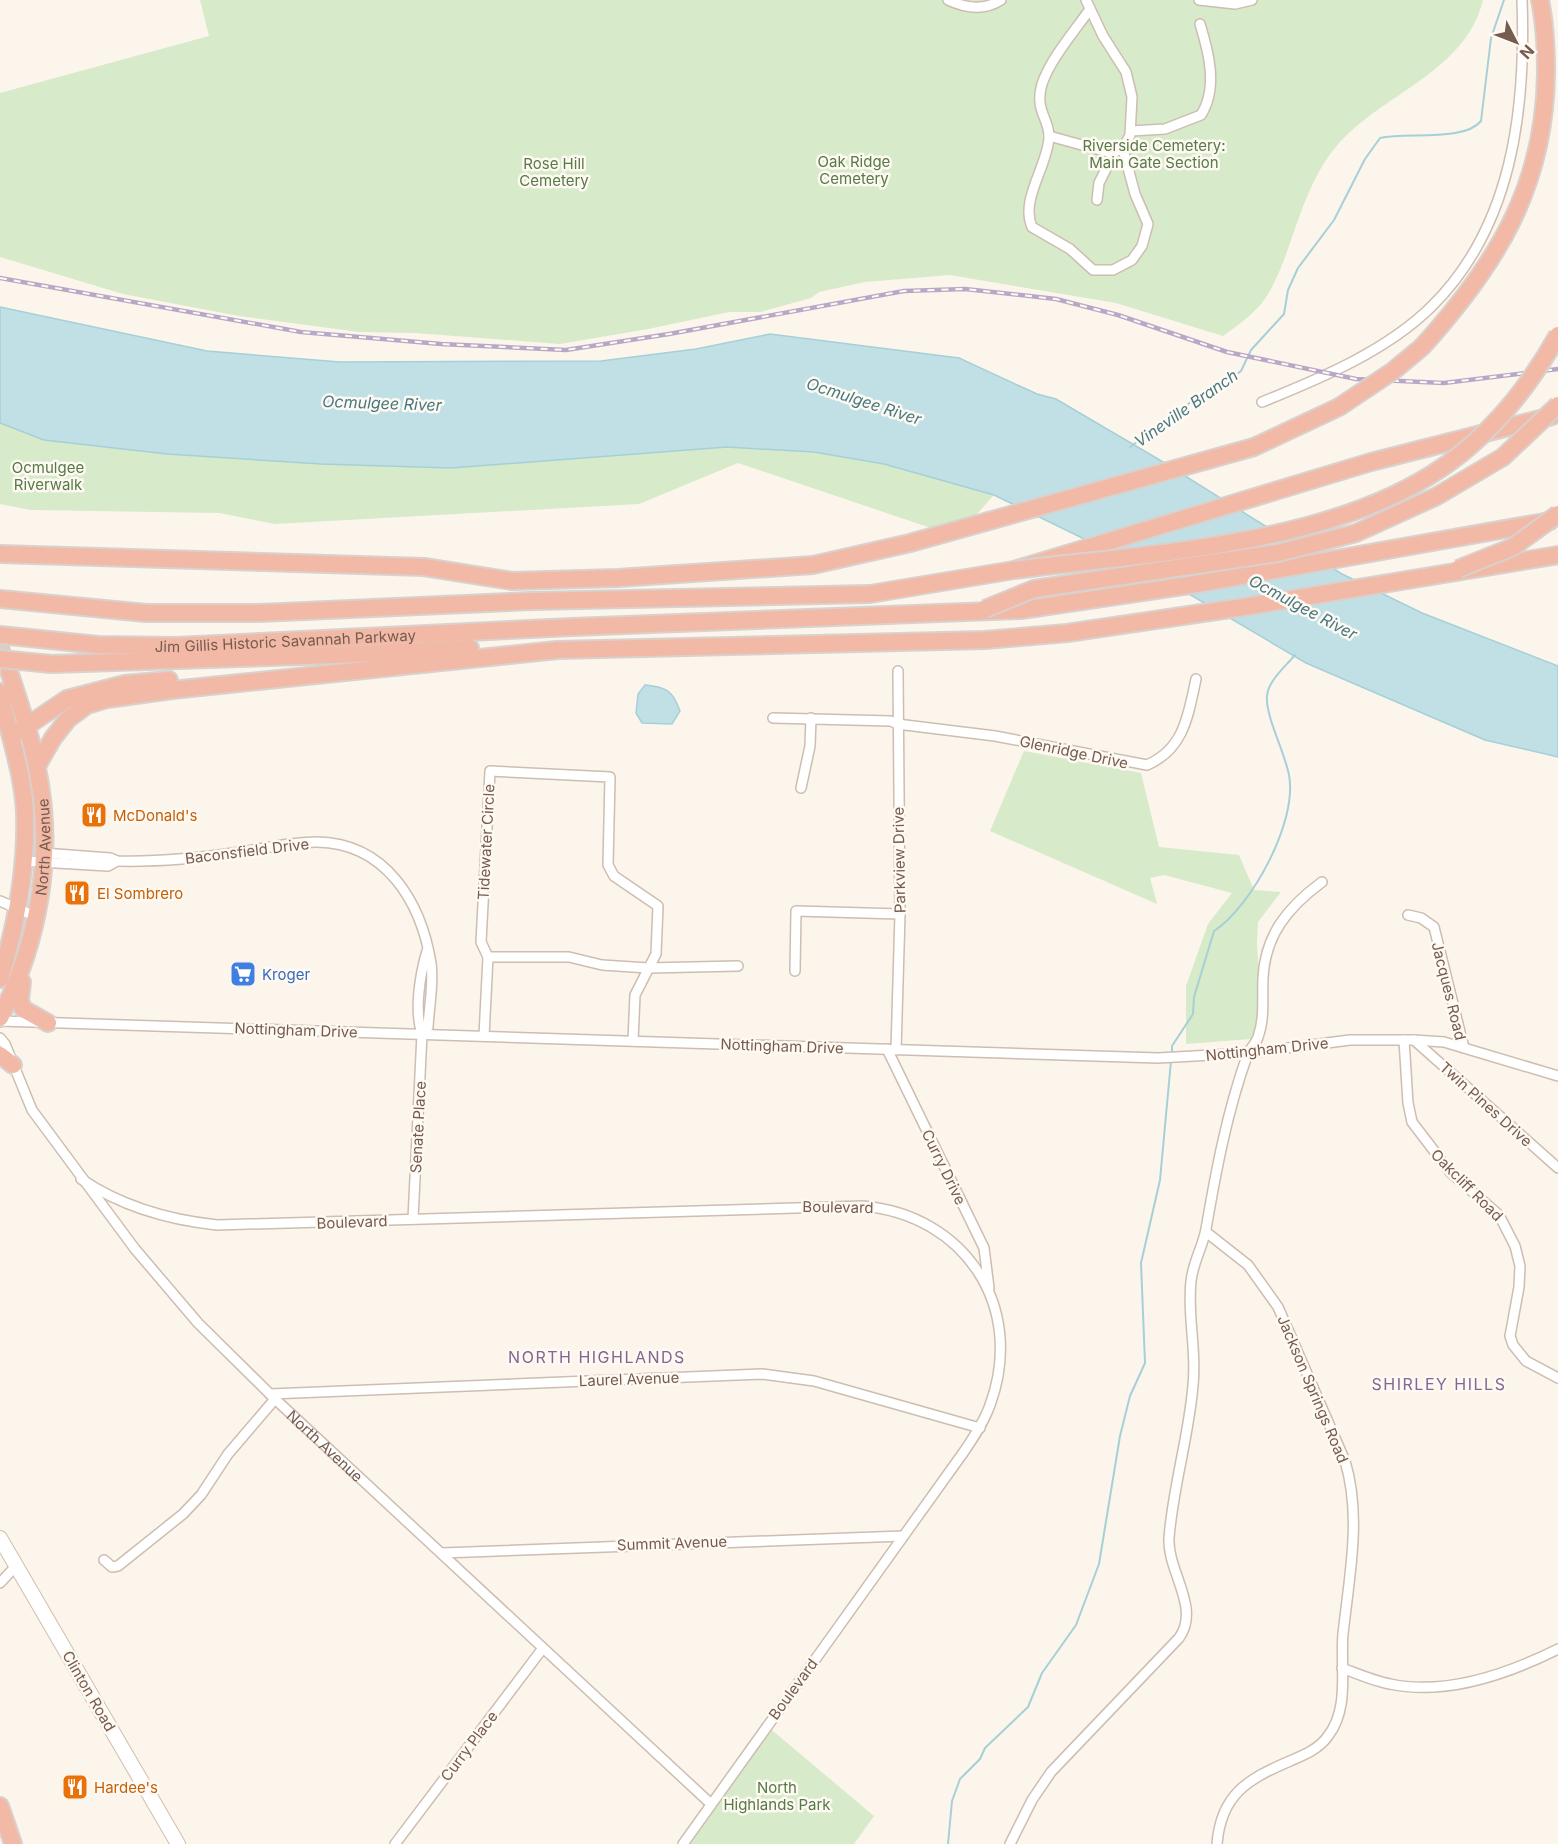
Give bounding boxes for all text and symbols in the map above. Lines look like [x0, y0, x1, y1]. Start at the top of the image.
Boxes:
north arrow [1486, 12, 1546, 72]
text: N [1516, 41, 1539, 63]
park label: Riverside Cemetery: Main Gate Section [1082, 136, 1226, 172]
park label: Oak Ridge Cemetery [818, 152, 890, 188]
park label: Rose Hill Cemetery [519, 154, 589, 190]
water label: Vineville Branch [1130, 365, 1242, 451]
water label: Ocmulgee River [804, 373, 925, 429]
water label: Ocmulgee River [322, 391, 443, 415]
park label: Ocmulgee Riverwalk [12, 458, 84, 494]
water label: Ocmulgee River [1246, 570, 1361, 644]
street label: Jim Gillis Historic Savannah Parkway [155, 625, 417, 656]
street label: Glenridge Drive [1018, 731, 1130, 773]
street label: Tidewater Circle [473, 784, 499, 900]
street label: North Avenue [31, 798, 54, 897]
restaurant icon: McDonald's [79, 800, 109, 830]
place label: McDonald's [113, 806, 198, 825]
street label: Parkview Drive [889, 807, 909, 913]
street label: Baconsfield Drive [184, 834, 310, 868]
restaurant icon: El Sombrero [62, 878, 92, 908]
place label: El Sombrero [97, 884, 183, 903]
street label: Jacques Road [1428, 940, 1470, 1042]
supermarket icon: Kroger [228, 959, 258, 989]
place label: Kroger [262, 965, 310, 984]
street label: Nottingham Drive [234, 1018, 358, 1042]
street label: Nottingham Drive [1205, 1033, 1329, 1065]
street label: Nottingham Drive [720, 1034, 844, 1058]
street label: Twin Pines Drive [1436, 1057, 1536, 1151]
street label: Senate Place [406, 1080, 430, 1174]
street label: Curry Drive [918, 1126, 970, 1208]
street label: Oakcliff Road [1427, 1145, 1507, 1225]
street label: Boulevard [802, 1197, 874, 1217]
street label: Boulevard [316, 1211, 388, 1233]
street label: Jackson Springs Road [1273, 1312, 1353, 1466]
district label: NORTH HIGHLANDS [508, 1347, 686, 1367]
street label: Laurel Avenue [578, 1368, 680, 1390]
district label: SHIRLEY HILLS [1372, 1374, 1506, 1394]
street label: North Avenue [283, 1406, 367, 1486]
street label: Summit Avenue [617, 1532, 727, 1554]
street label: Clinton Road [58, 1647, 120, 1735]
street label: Boulevard [764, 1655, 822, 1723]
street label: Curry Place [436, 1707, 502, 1785]
restaurant icon: Hardee's [60, 1772, 90, 1802]
place label: Hardee's [94, 1778, 158, 1797]
park label: North Highlands Park [723, 1778, 831, 1814]

